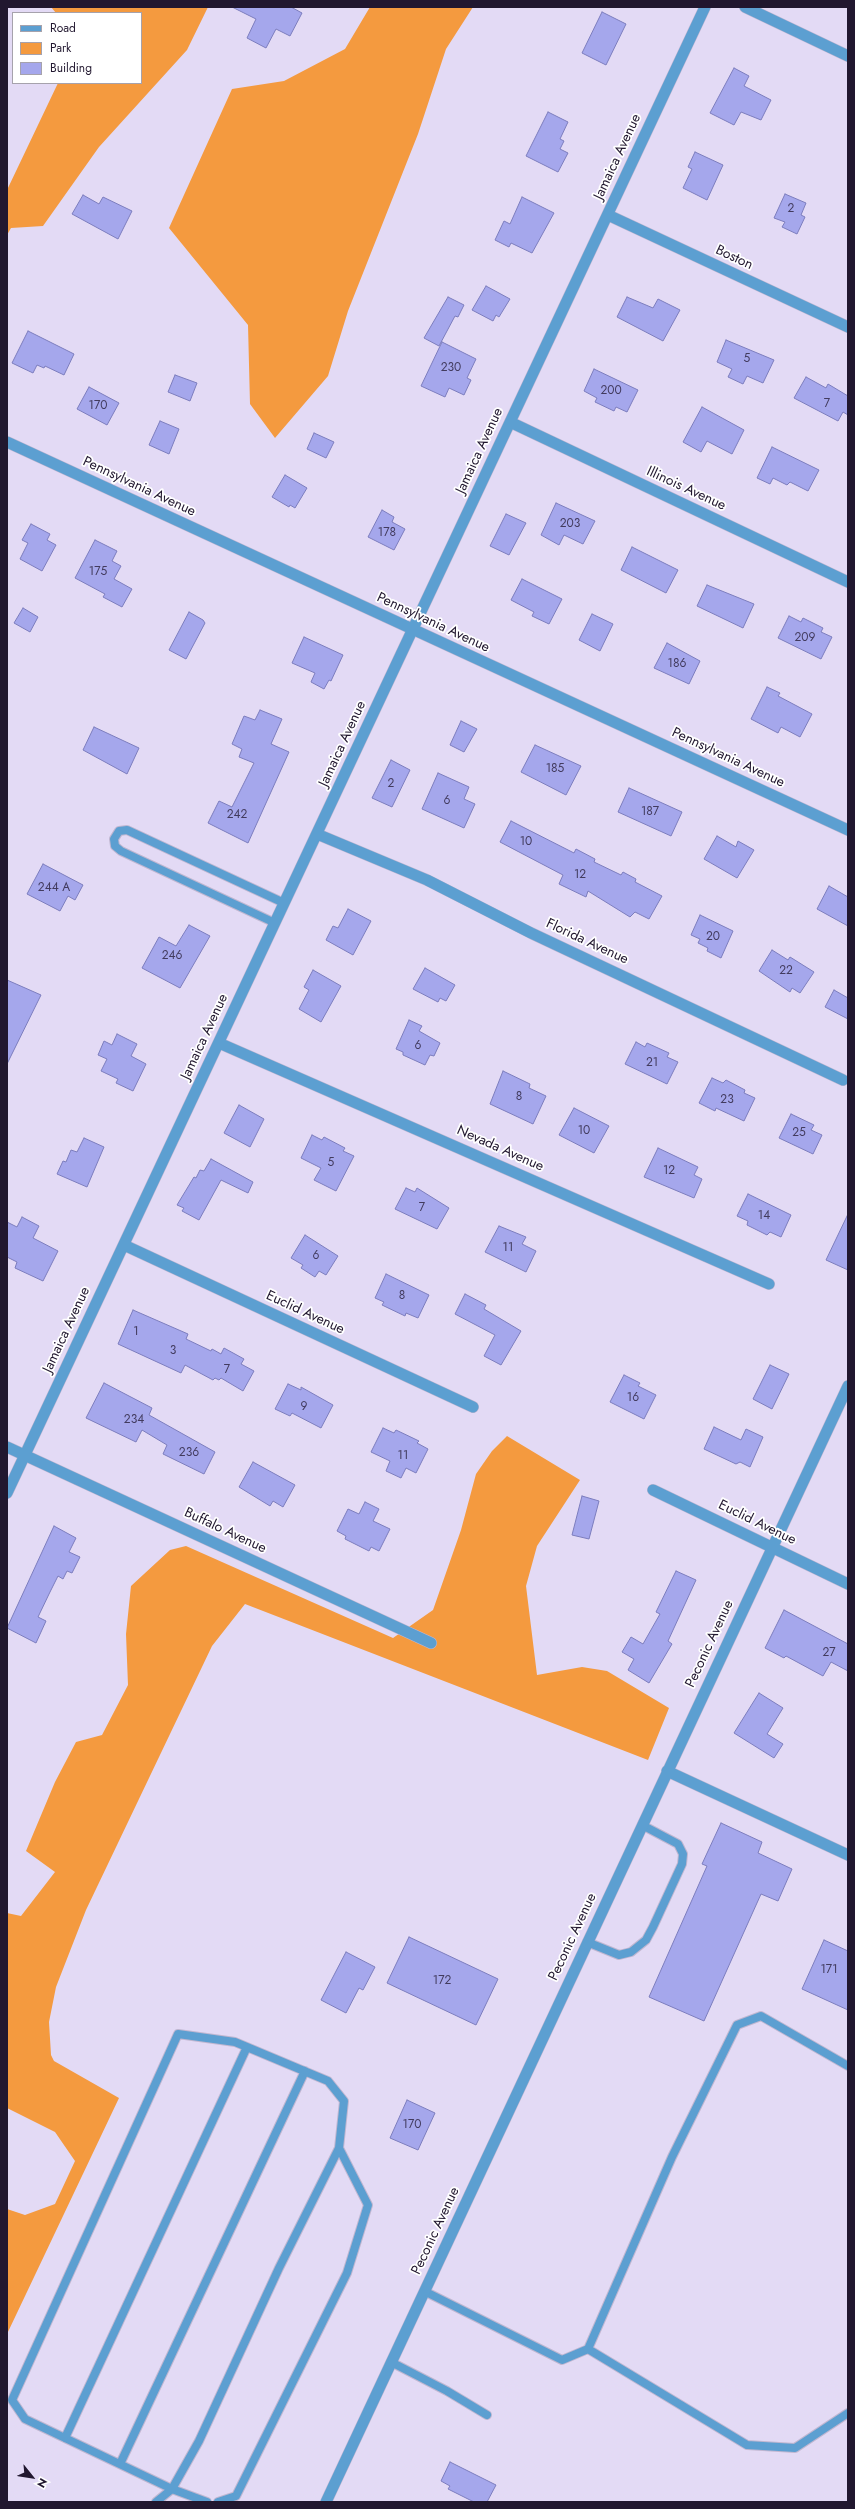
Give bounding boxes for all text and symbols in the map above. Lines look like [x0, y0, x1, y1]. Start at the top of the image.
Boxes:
legend [12, 12, 142, 84]
text: Road [50, 19, 76, 37]
text: Park [50, 39, 71, 57]
text: Building [50, 59, 92, 77]
street label: Jamaica Avenue [591, 111, 645, 203]
house number: 2 [788, 202, 794, 216]
street label: Boston [713, 242, 755, 274]
house number: 5 [744, 352, 750, 366]
house number: 230 [441, 361, 461, 375]
house number: 200 [600, 384, 622, 398]
house number: 7 [824, 397, 830, 411]
house number: 170 [89, 399, 107, 413]
street label: Jamaica Avenue [453, 405, 507, 497]
street label: Pennsylvania Avenue [80, 453, 198, 521]
street label: Illinois Avenue [644, 463, 728, 515]
house number: 203 [560, 517, 580, 531]
house number: 178 [378, 526, 396, 540]
house number: 175 [89, 565, 107, 579]
street label: Pennsylvania Avenue [374, 589, 492, 657]
house number: 209 [795, 631, 815, 645]
house number: 186 [668, 657, 686, 671]
street label: Jamaica Avenue [316, 698, 370, 790]
street label: Pennsylvania Avenue [669, 724, 787, 792]
house number: 185 [546, 762, 564, 776]
house number: 2 [388, 777, 394, 791]
house number: 6 [444, 794, 450, 808]
house number: 187 [641, 805, 659, 819]
house number: 242 [227, 808, 247, 822]
house number: 10 [520, 835, 532, 849]
house number: 12 [574, 868, 586, 882]
house number: 244 A [38, 881, 70, 895]
street label: Florida Avenue [543, 916, 631, 968]
house number: 20 [706, 930, 720, 944]
house number: 246 [162, 949, 182, 963]
house number: 22 [779, 964, 793, 978]
street label: Jamaica Avenue [178, 991, 232, 1083]
house number: 6 [415, 1039, 421, 1053]
house number: 21 [646, 1056, 658, 1070]
house number: 8 [516, 1090, 522, 1104]
house number: 23 [720, 1093, 734, 1107]
street label: Nevada Avenue [454, 1122, 546, 1176]
house number: 10 [578, 1124, 590, 1138]
house number: 25 [792, 1126, 806, 1140]
house number: 5 [328, 1156, 334, 1170]
house number: 12 [663, 1164, 675, 1178]
house number: 7 [419, 1201, 425, 1215]
house number: 14 [758, 1209, 770, 1223]
house number: 11 [503, 1241, 513, 1255]
house number: 6 [313, 1249, 319, 1263]
street label: Jamaica Avenue [40, 1284, 94, 1376]
street label: Euclid Avenue [263, 1288, 347, 1338]
house number: 8 [399, 1289, 405, 1303]
house number: 1 [133, 1325, 139, 1339]
house number: 3 [170, 1344, 176, 1358]
house number: 7 [224, 1363, 230, 1377]
house number: 16 [627, 1391, 639, 1405]
house number: 9 [301, 1400, 307, 1414]
house number: 234 [124, 1413, 144, 1427]
house number: 236 [179, 1446, 199, 1460]
house number: 11 [398, 1449, 408, 1463]
street label: Euclid Avenue [715, 1497, 799, 1549]
street label: Buffalo Avenue [181, 1505, 269, 1557]
street label: Peconic Avenue [682, 1598, 738, 1690]
house number: 27 [822, 1646, 836, 1660]
street label: Peconic Avenue [545, 1891, 601, 1983]
house number: 171 [820, 1963, 838, 1977]
house number: 172 [433, 1974, 451, 1988]
house number: 170 [403, 2118, 421, 2132]
street label: Peconic Avenue [408, 2185, 464, 2277]
north arrow [12, 2457, 52, 2497]
text: N [33, 2475, 52, 2491]

